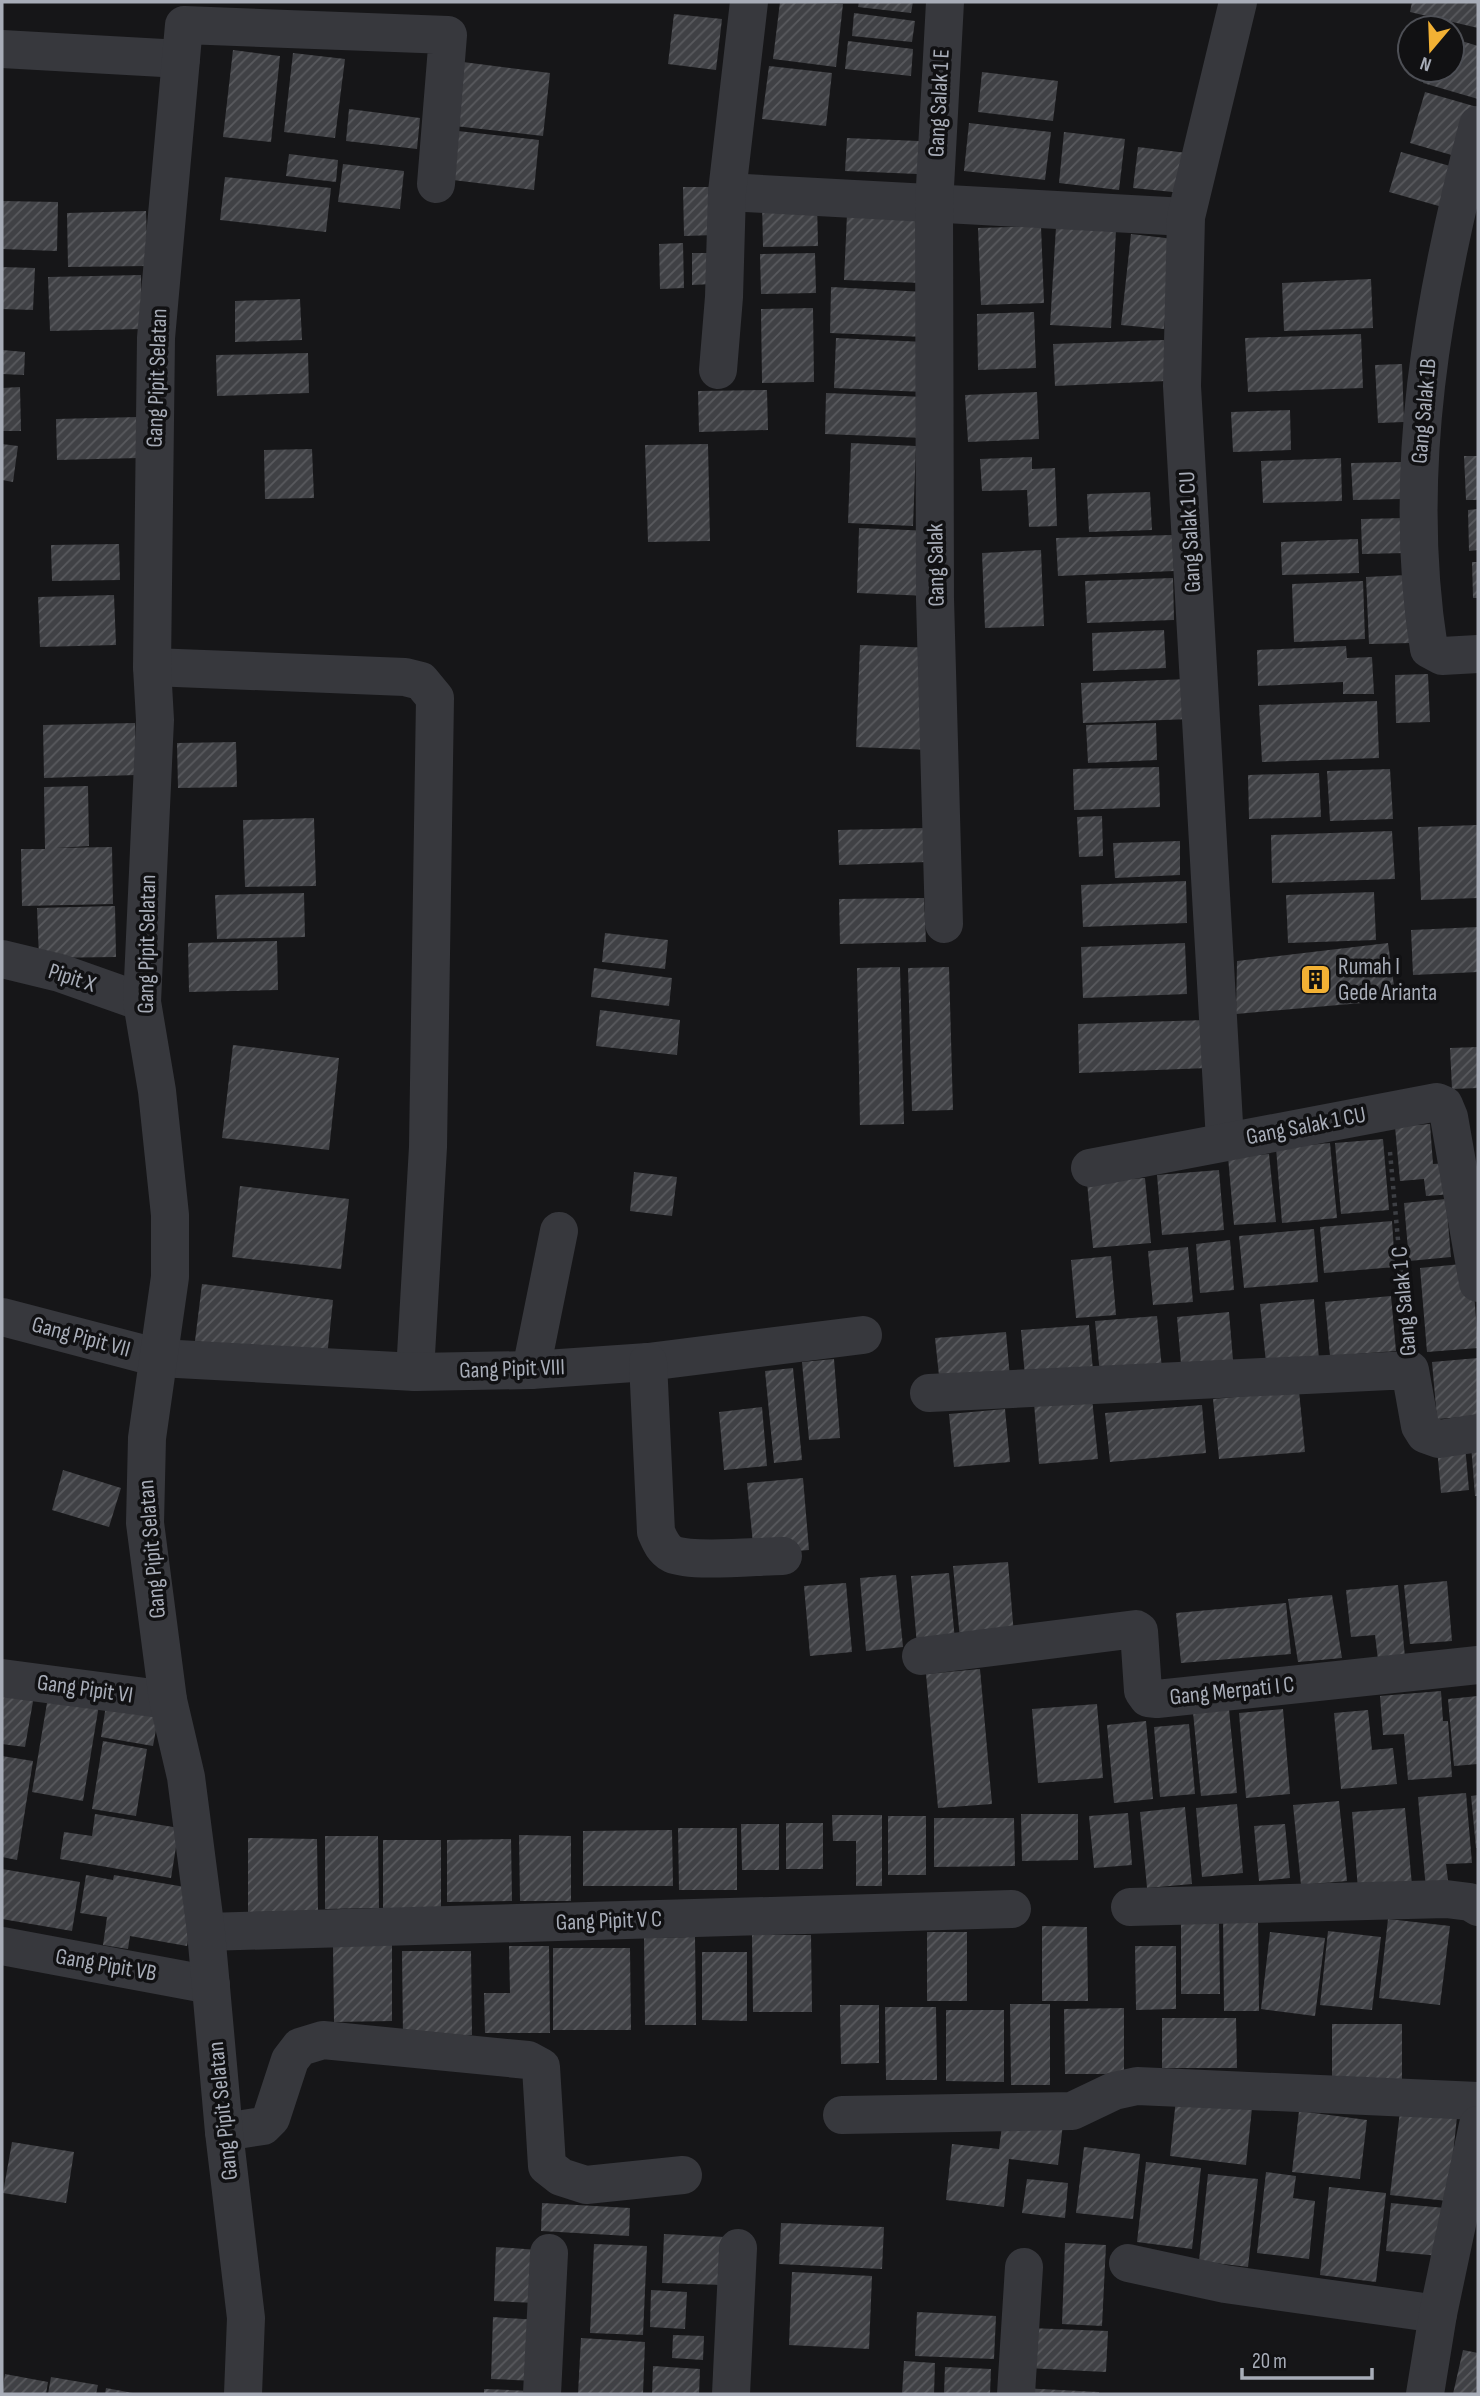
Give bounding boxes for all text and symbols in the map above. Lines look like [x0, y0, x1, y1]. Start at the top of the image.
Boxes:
north arrow [1396, 14, 1466, 84]
street label: Gang Salak 1 E [922, 48, 956, 158]
text: N [1417, 51, 1434, 76]
street label: Gang Pipit Selatan [141, 308, 173, 448]
street label: Gang Salak 1B [1405, 357, 1443, 465]
street label: Gang Salak 1 CU [1173, 471, 1207, 593]
street label: Gang Salak [921, 523, 951, 607]
street label: Gang Pipit Selatan [132, 874, 162, 1014]
place label: Rumah I Gede Arianta [1338, 953, 1437, 1007]
street label: Pipit X [45, 957, 100, 999]
building icon: Rumah I Gede Arianta [1298, 963, 1332, 997]
street label: Gang Salak 1 CU [1244, 1101, 1368, 1151]
street label: Gang Salak 1 C [1385, 1245, 1423, 1357]
street label: Gang Pipit VII [29, 1310, 133, 1364]
street label: Gang Pipit VIII [459, 1353, 565, 1385]
street label: Gang Pipit Selatan [132, 1478, 172, 1620]
street label: Gang Pipit VI [35, 1668, 135, 1710]
street label: Gang Merpati I C [1168, 1671, 1296, 1711]
street label: Gang Pipit V C [555, 1905, 663, 1937]
street label: Gang Pipit VB [53, 1942, 159, 1988]
street label: Gang Pipit Selatan [202, 2040, 244, 2182]
scale bar [1242, 2336, 1372, 2380]
text: 20 m [1252, 2349, 1287, 2374]

